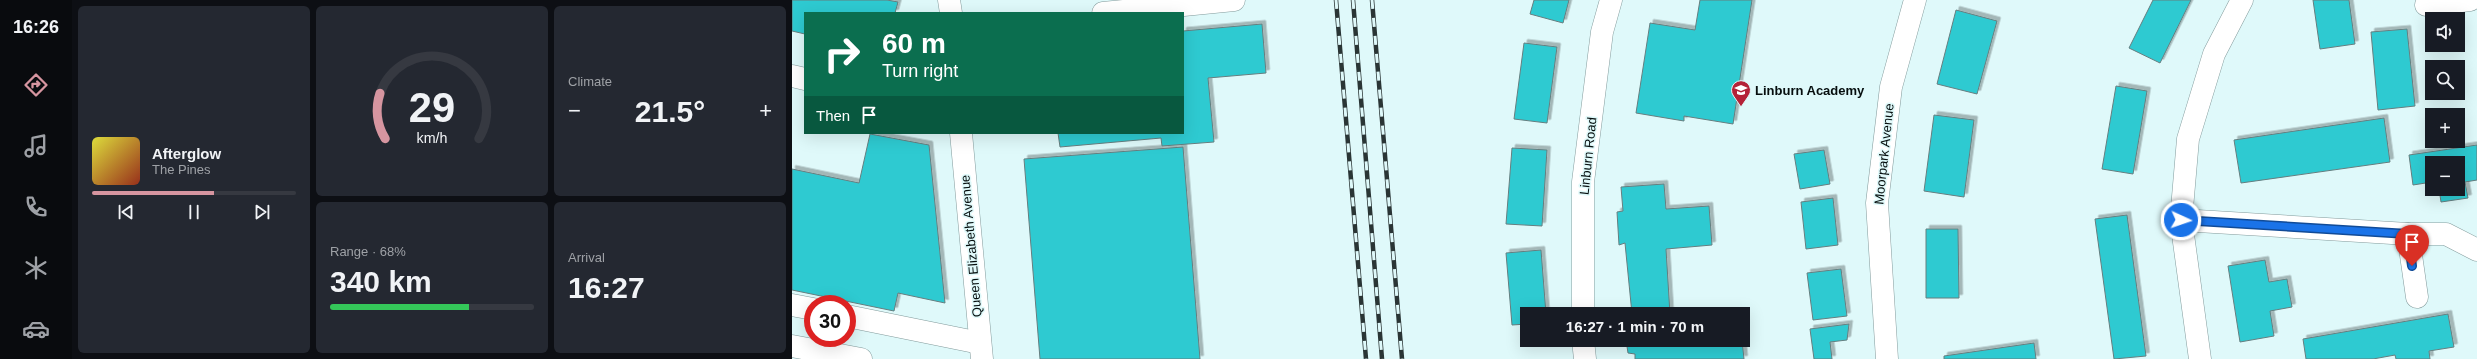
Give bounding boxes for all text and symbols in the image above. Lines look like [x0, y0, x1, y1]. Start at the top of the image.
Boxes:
map controls [2425, 12, 2465, 196]
button: sound [2425, 12, 2465, 52]
text: 16:26 [13, 17, 59, 37]
icon: right [816, 28, 868, 80]
text: 60 m [882, 28, 946, 59]
button: search [2425, 60, 2465, 100]
text: Turn right [882, 61, 958, 81]
icon: directions [22, 71, 50, 99]
text: Climate [568, 74, 612, 89]
school or university icon: Linburn Academy [1730, 79, 1752, 107]
place label: Linburn Academy [1755, 83, 1865, 98]
text: 29 [409, 84, 455, 131]
text: 21.5° [635, 95, 705, 128]
text: − [568, 98, 581, 123]
text: + [759, 98, 772, 123]
street label: Moorpark Avenue [1871, 103, 1897, 205]
icon: arrive [858, 104, 880, 126]
text: Then [816, 107, 850, 124]
button: + [2425, 108, 2465, 148]
street label: Linburn Road [1576, 116, 1600, 196]
text: km/h [417, 129, 448, 145]
icon: music [22, 132, 50, 160]
text: Afterglow [152, 145, 221, 162]
button: − [2425, 156, 2465, 196]
text: The Pines [152, 162, 211, 177]
street label: Queen Elizabeth Avenue [957, 174, 985, 318]
icon: phone [22, 193, 50, 221]
position arrow [2160, 199, 2202, 241]
icon: previous [115, 201, 137, 223]
icon: pause [183, 201, 205, 223]
icon: next [251, 201, 273, 223]
pin [2395, 225, 2429, 266]
icon: arrive [2401, 231, 2423, 253]
text: Range · 68% [330, 244, 406, 259]
text: Arrival [568, 250, 605, 265]
icon: climate [22, 254, 50, 282]
text: 340 km [330, 265, 432, 298]
text: 16:27 [568, 271, 645, 304]
speed limit sign: 30 [804, 295, 856, 347]
icon: car [22, 315, 50, 343]
text: 16:27 · 1 min · 70 m [1566, 318, 1704, 335]

